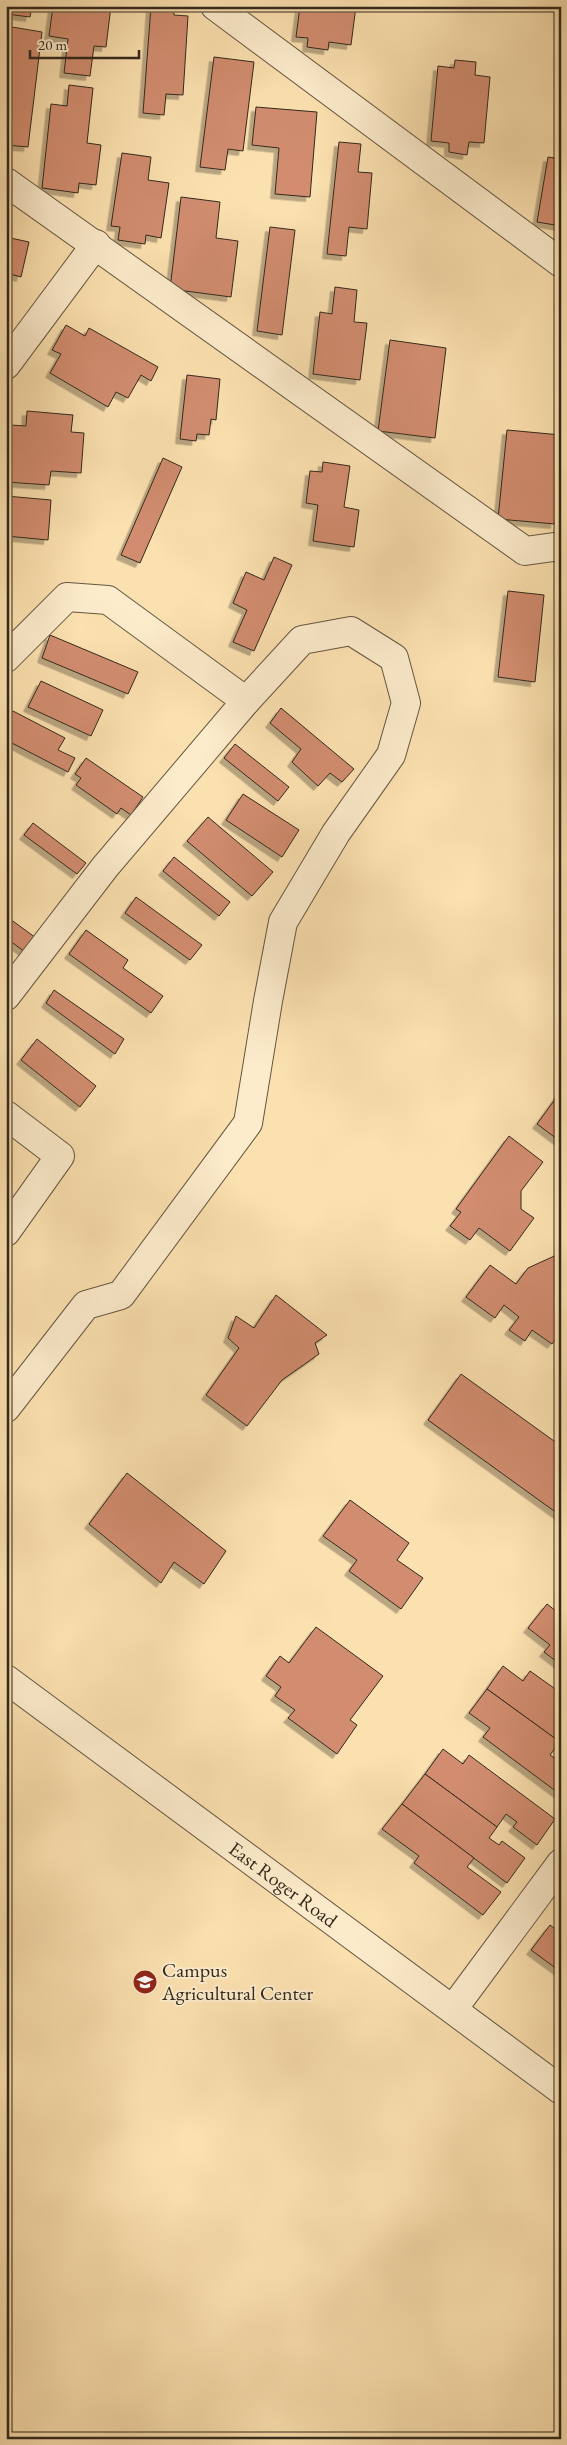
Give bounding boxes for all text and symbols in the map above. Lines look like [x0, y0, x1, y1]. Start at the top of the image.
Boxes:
scale bar [30, 28, 139, 60]
text: 20 m [38, 35, 67, 54]
street label: East Roger Road [224, 1836, 343, 1934]
place label: Campus Agricultural Center [161, 1957, 314, 2006]
school or university icon: Campus Agricultural Center [132, 1969, 158, 1995]

